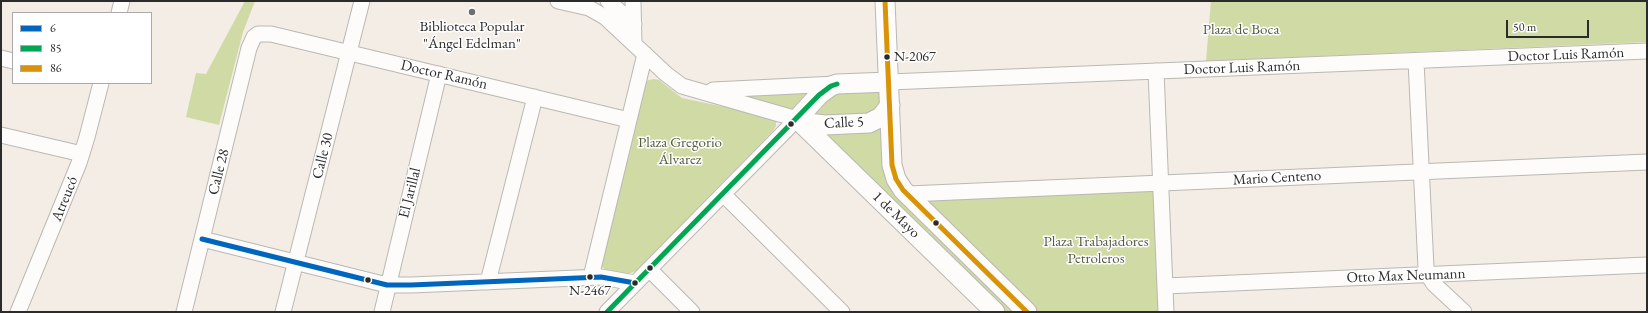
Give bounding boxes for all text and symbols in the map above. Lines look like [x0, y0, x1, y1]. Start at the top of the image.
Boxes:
marker: Biblioteca Popular "Ángel Edelman" [467, 7, 477, 17]
legend [12, 12, 152, 84]
scale bar [1508, 12, 1591, 38]
place label: Biblioteca Popular "Ángel Edelman" [419, 18, 525, 53]
text: 50 m [1513, 19, 1536, 35]
text: 6 [50, 20, 56, 36]
park label: Plaza de Boca [1203, 21, 1279, 39]
text: 85 [50, 40, 62, 56]
street label: Doctor Luis Ramón [1507, 44, 1625, 66]
place label: N-2067 [894, 49, 936, 65]
marker: N-2067 [882, 52, 892, 62]
street label: Doctor Ramón [399, 56, 489, 94]
street label: Doctor Luis Ramón [1183, 57, 1301, 79]
text: 86 [50, 60, 62, 76]
street label: Calle 5 [824, 113, 864, 133]
unlabelled marker [786, 119, 796, 129]
street label: Calle 30 [309, 131, 337, 181]
park label: Plaza Gregorio Álvarez [638, 134, 722, 169]
street label: Calle 28 [205, 147, 233, 197]
street label: El Jarillal [395, 166, 425, 220]
street label: Mario Centeno [1232, 167, 1322, 189]
street label: Atreucó [48, 174, 82, 224]
street label: 1 de Mayo [868, 188, 924, 242]
unlabelled marker [931, 218, 941, 228]
park label: Plaza Trabajadores Petroleros [1043, 233, 1149, 268]
unlabelled marker [645, 263, 655, 273]
street label: Otto Max Neumann [1346, 265, 1466, 287]
marker: N-2467 [585, 272, 595, 282]
unlabelled marker [363, 275, 373, 285]
unlabelled marker [630, 278, 640, 288]
place label: N-2467 [569, 283, 611, 299]

